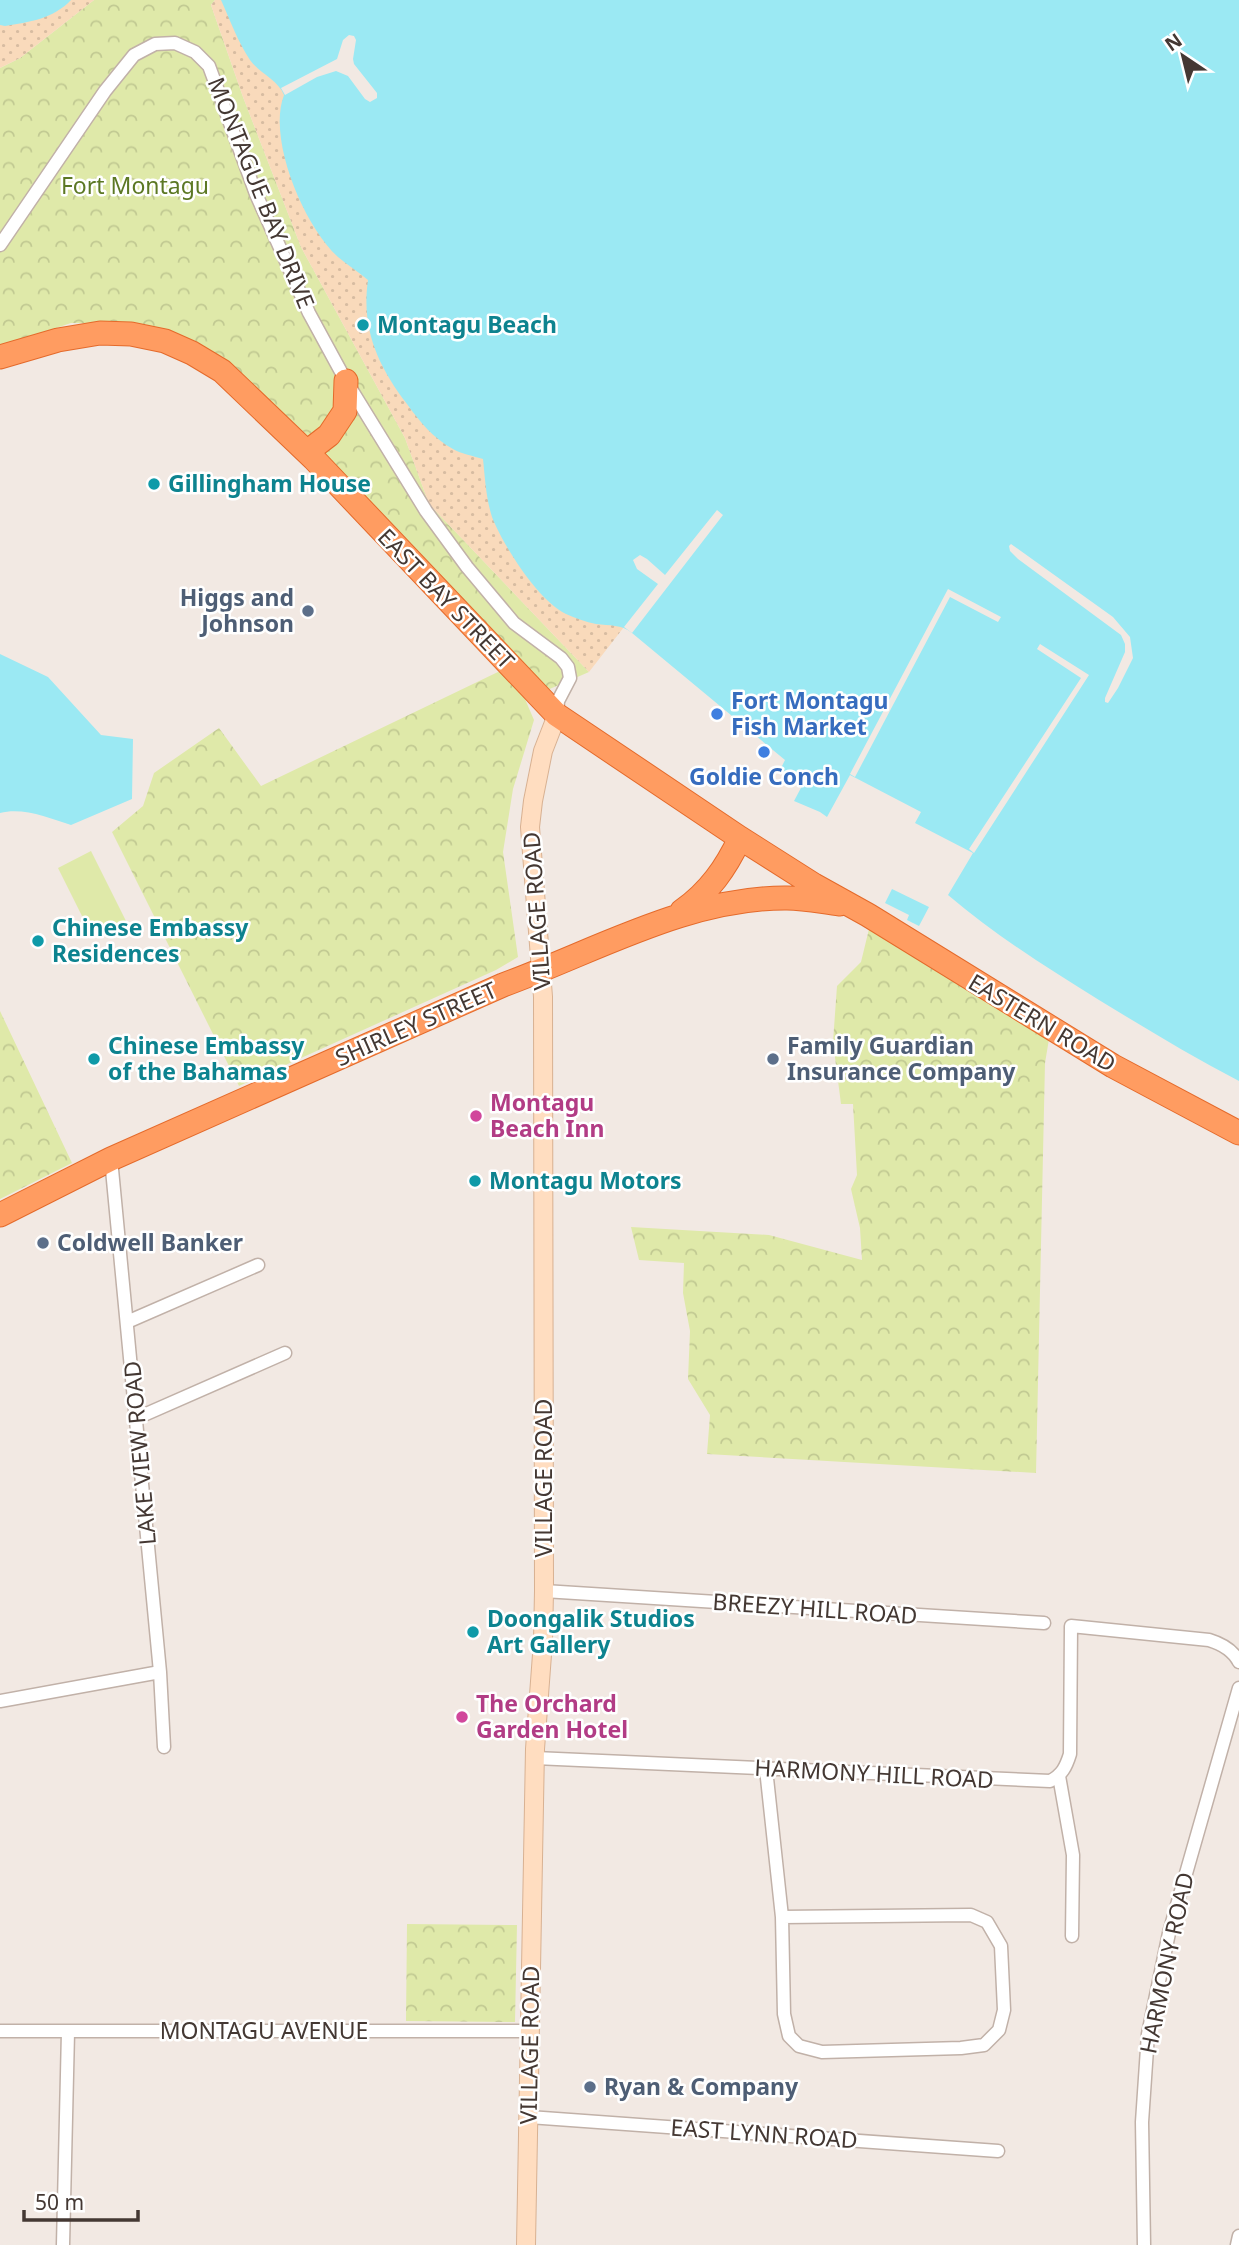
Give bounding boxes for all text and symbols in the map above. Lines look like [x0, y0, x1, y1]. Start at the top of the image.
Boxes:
north arrow [1148, 21, 1218, 91]
text: N [1159, 27, 1187, 57]
street label: MONTAGUE BAY DRIVE [201, 72, 323, 313]
park label: Fort Montagu [61, 169, 209, 201]
place label: Montagu Beach [377, 308, 557, 340]
marker: Montagu Beach [355, 317, 371, 333]
place label: Gillingham House [168, 467, 371, 499]
marker: Gillingham House [146, 476, 162, 492]
street label: EAST BAY STREET [371, 521, 522, 676]
place label: Higgs and Johnson [180, 581, 294, 639]
marker: Higgs and Johnson [300, 603, 316, 619]
place label: Fort Montagu Fish Market [731, 684, 889, 742]
marker: Fort Montagu Fish Market [709, 706, 725, 722]
marker: Goldie Conch [756, 744, 772, 760]
place label: Goldie Conch [689, 760, 839, 792]
street label: VILLAGE ROAD [515, 831, 558, 991]
place label: Chinese Embassy Residences [52, 911, 249, 969]
marker: Chinese Embassy Residences [30, 933, 46, 949]
street label: EASTERN ROAD [963, 965, 1122, 1079]
street label: SHIRLEY STREET [330, 973, 502, 1073]
place label: Chinese Embassy of the Bahamas [108, 1029, 305, 1087]
place label: Family Guardian Insurance Company [787, 1029, 1016, 1087]
marker: Chinese Embassy of the Bahamas [86, 1051, 102, 1067]
marker: Family Guardian Insurance Company [765, 1051, 781, 1067]
place label: Montagu Beach Inn [490, 1086, 604, 1144]
marker: Montagu Beach Inn [468, 1108, 484, 1124]
place label: Montagu Motors [489, 1164, 682, 1196]
marker: Montagu Motors [467, 1173, 483, 1189]
place label: Coldwell Banker [57, 1226, 243, 1258]
marker: Coldwell Banker [35, 1235, 51, 1251]
street label: LAKE VIEW ROAD [115, 1360, 163, 1547]
street label: VILLAGE ROAD [527, 1399, 559, 1557]
street label: BREEZY HILL ROAD [712, 1585, 919, 1631]
place label: Doongalik Studios Art Gallery [487, 1602, 695, 1660]
marker: Doongalik Studios Art Gallery [465, 1624, 481, 1640]
place label: The Orchard Garden Hotel [476, 1687, 628, 1745]
marker: The Orchard Garden Hotel [454, 1709, 470, 1725]
street label: HARMONY HILL ROAD [754, 1751, 995, 1795]
street label: HARMONY ROAD [1131, 1869, 1201, 2056]
street label: VILLAGE ROAD [512, 1965, 546, 2125]
street label: MONTAGU AVENUE [160, 2014, 368, 2046]
place label: Ryan & Company [604, 2070, 799, 2102]
marker: Ryan & Company [582, 2079, 598, 2095]
street label: EAST LYNN ROAD [669, 2111, 859, 2156]
scale bar [24, 2178, 138, 2222]
text: 50 m [35, 2188, 84, 2216]

